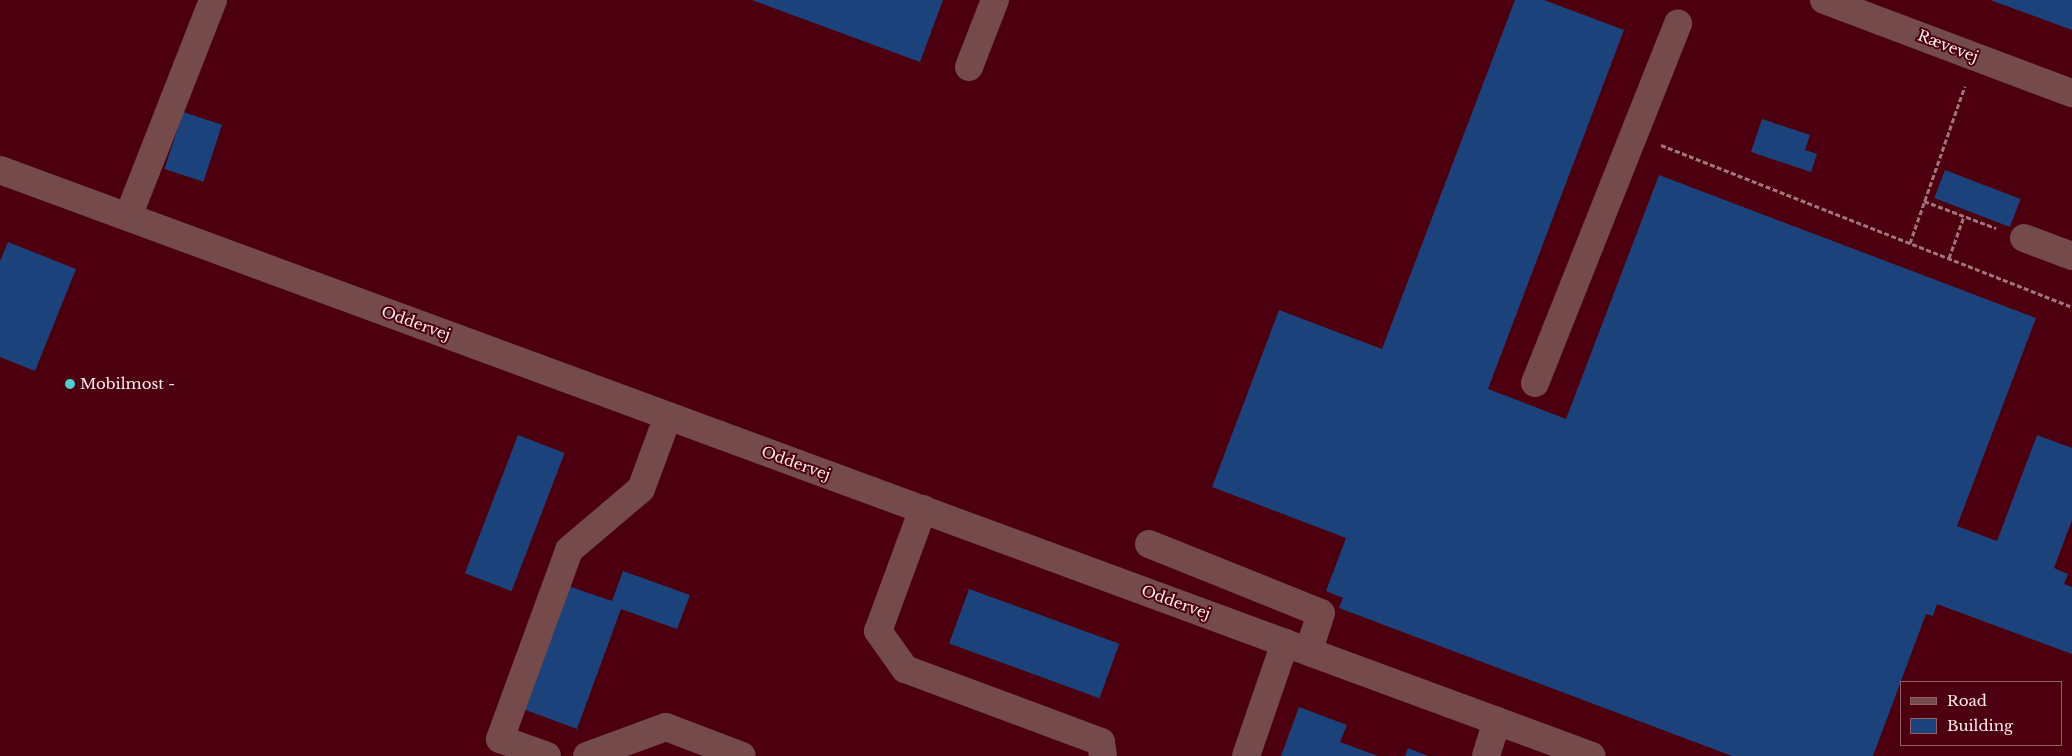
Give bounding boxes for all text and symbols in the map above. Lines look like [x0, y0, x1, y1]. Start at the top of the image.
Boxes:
street label: Rævevej [1915, 26, 1981, 66]
street label: Oddervej [379, 302, 453, 344]
place label: Mobilmost - [80, 375, 175, 393]
marker: Mobilmost - [64, 378, 76, 390]
street label: Oddervej [759, 442, 833, 484]
street label: Oddervej [1139, 581, 1213, 623]
legend [1900, 681, 2062, 746]
text: Road [1947, 691, 1987, 710]
text: Building [1947, 716, 2013, 735]

